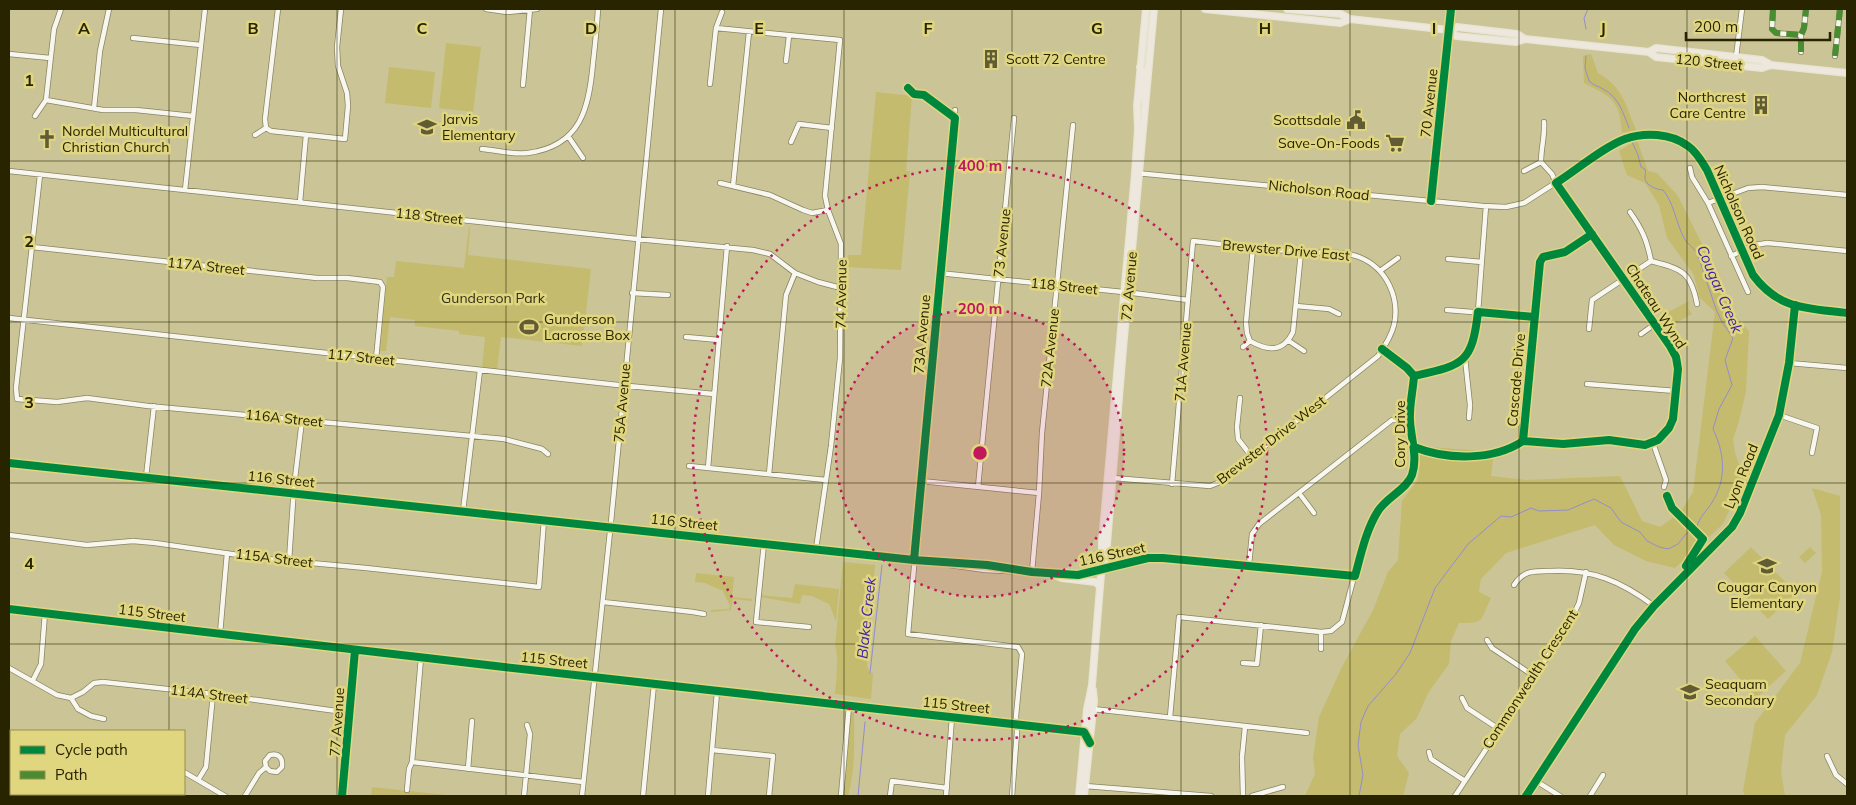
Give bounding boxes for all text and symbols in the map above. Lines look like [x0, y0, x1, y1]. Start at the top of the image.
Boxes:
scale bar [1686, 10, 1830, 42]
text: 200 m [1694, 17, 1738, 36]
text: A [78, 18, 90, 38]
text: B [247, 18, 259, 38]
text: C [417, 18, 428, 38]
text: D [585, 18, 597, 38]
text: E [754, 18, 764, 38]
text: F [923, 18, 933, 38]
text: G [1091, 18, 1103, 38]
text: H [1259, 18, 1271, 38]
text: I [1432, 18, 1436, 38]
text: J [1600, 18, 1606, 38]
building icon: Scott 72 Centre [980, 48, 1002, 70]
place label: Scott 72 Centre [1006, 50, 1106, 68]
street label: 120 Street [1674, 50, 1744, 74]
street label: 70 Avenue [1416, 68, 1442, 138]
text: 1 [24, 70, 34, 90]
place label: Northcrest Care Centre [1670, 88, 1746, 122]
building icon: Northcrest Care Centre [1750, 94, 1772, 116]
public building icon: Scottsdale [1345, 109, 1367, 131]
place label: Jarvis Elementary [442, 110, 516, 144]
place label: Scottsdale [1273, 111, 1341, 129]
school or university icon: Jarvis Elementary [416, 116, 438, 138]
place label: Nordel Multicultural Christian Church [62, 122, 188, 156]
church icon: Nordel Multicultural Christian Church [36, 128, 58, 150]
supermarket icon: Save-On-Foods [1384, 132, 1406, 154]
place label: Save-On-Foods [1278, 134, 1380, 152]
text: 400 m [958, 156, 1002, 175]
street label: Nicholson Road [1710, 162, 1768, 262]
street label: Nicholson Road [1268, 176, 1370, 204]
street label: 118 Street [394, 204, 464, 228]
street label: 73 Avenue [989, 208, 1015, 278]
text: 2 [24, 231, 34, 251]
street label: Brewster Drive East [1222, 235, 1351, 265]
water label: Cougar Creek [1693, 242, 1748, 337]
street label: 72 Avenue [1117, 251, 1141, 321]
street label: 117A Street [166, 253, 246, 279]
street label: 74 Avenue [831, 259, 851, 329]
street label: Chateau Wynd [1622, 260, 1690, 352]
street label: 118 Street [1029, 274, 1099, 298]
park label: Gunderson Park [441, 289, 546, 307]
street label: 73A Avenue [910, 294, 934, 374]
text: 200 m [958, 299, 1002, 318]
street label: 72A Avenue [1037, 308, 1063, 388]
place label: Gunderson Lacrosse Box [544, 310, 630, 344]
sports icon: Gunderson Lacrosse Box [518, 316, 540, 338]
street label: 71A Avenue [1171, 322, 1195, 402]
street label: Cascade Drive [1503, 333, 1529, 427]
street label: 117 Street [326, 345, 396, 369]
street label: 75A Avenue [610, 363, 634, 443]
text: 3 [24, 392, 34, 412]
street label: Brewster Drive West [1213, 392, 1329, 488]
street label: Cory Drive [1391, 400, 1409, 468]
street label: 116A Street [244, 405, 324, 431]
street label: Lyon Road [1720, 441, 1762, 511]
centre of rings [971, 444, 989, 462]
street label: 116 Street [246, 467, 316, 491]
street label: 116 Street [649, 510, 719, 534]
street label: 116 Street [1077, 538, 1147, 570]
street label: 115A Street [234, 544, 314, 572]
text: 4 [24, 553, 34, 573]
school or university icon: Cougar Canyon Elementary [1756, 555, 1778, 577]
water label: Blake Creek [852, 575, 880, 660]
place label: Cougar Canyon Elementary [1717, 578, 1817, 612]
street label: 115 Street [117, 600, 187, 626]
street label: Commonwealth Crescent [1478, 606, 1582, 752]
street label: 115 Street [519, 648, 589, 672]
place label: Seaquam Secondary [1705, 675, 1775, 709]
street label: 114A Street [169, 680, 249, 708]
school or university icon: Seaquam Secondary [1679, 681, 1701, 703]
street label: 77 Avenue [326, 687, 348, 757]
street label: 115 Street [921, 693, 991, 717]
legend [10, 730, 185, 795]
text: Cycle path [55, 740, 128, 759]
text: Path [55, 765, 87, 784]

